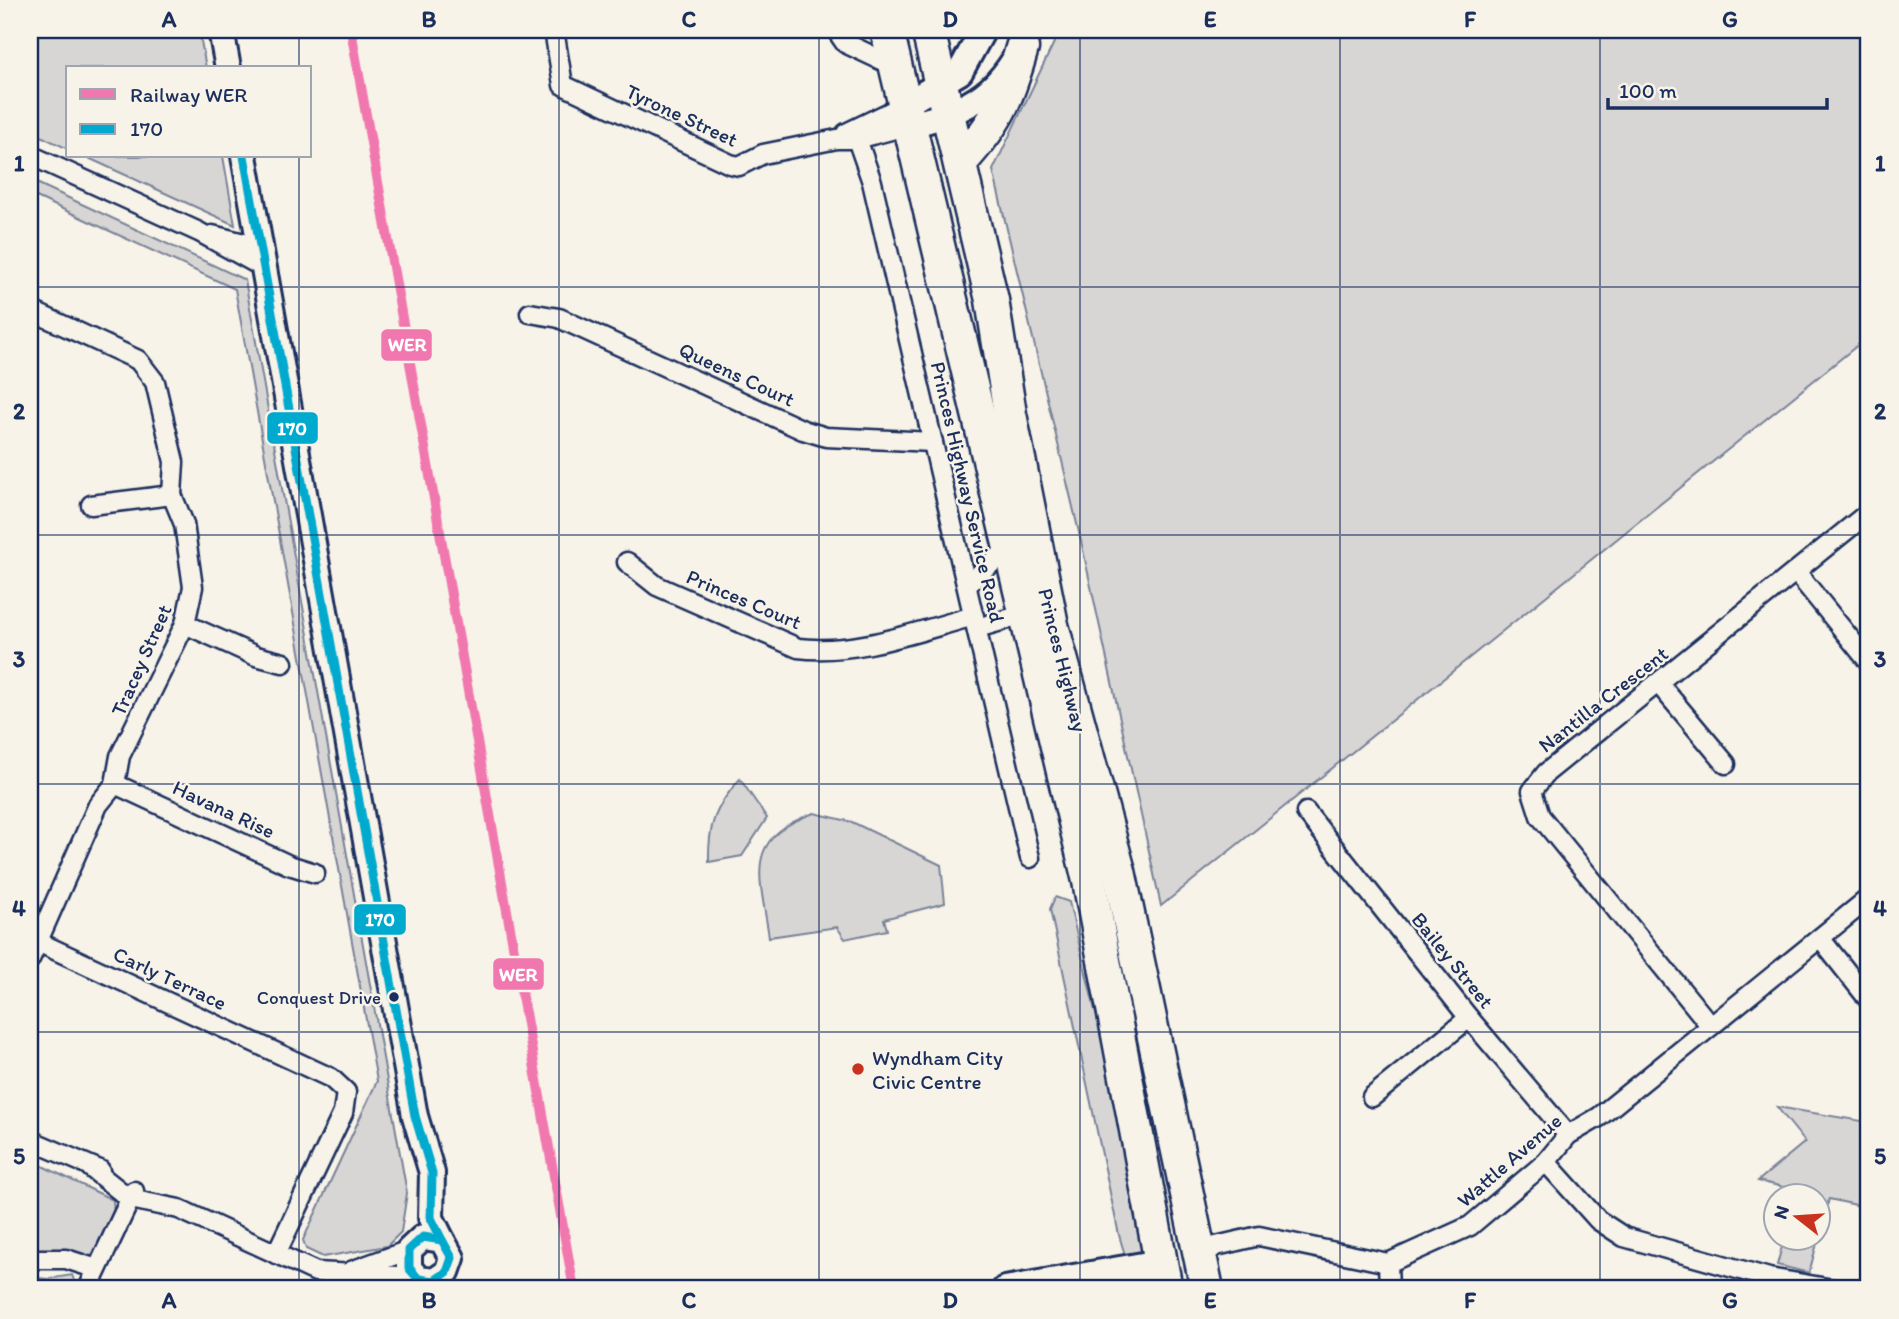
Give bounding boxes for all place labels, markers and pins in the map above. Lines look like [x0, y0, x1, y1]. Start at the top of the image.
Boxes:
place label: Conquest Drive [257, 986, 381, 1009]
marker: Conquest Drive [387, 990, 401, 1004]
place label: Wyndham City Civic Centre [872, 1045, 1003, 1094]
marker: Wyndham City Civic Centre [850, 1061, 866, 1077]

